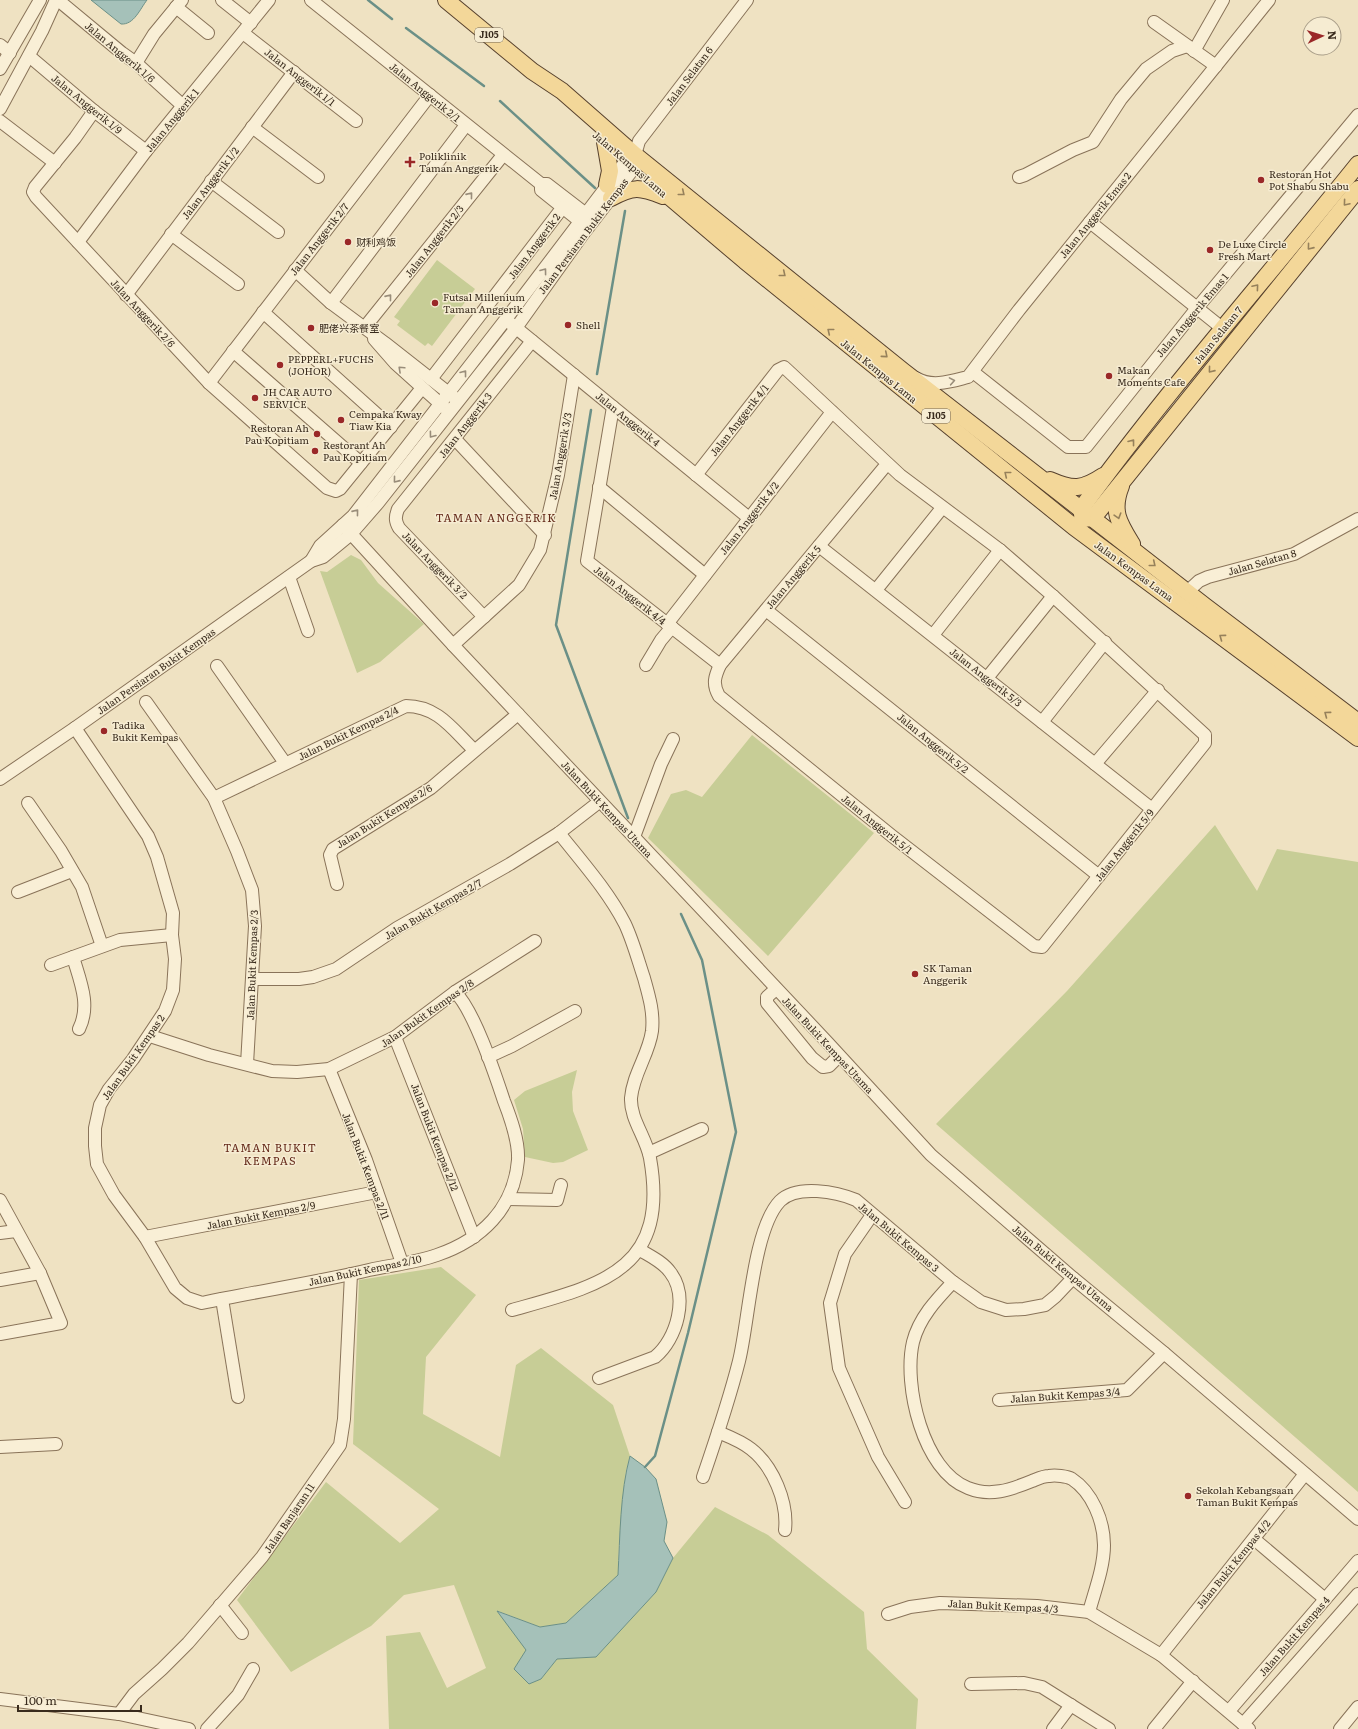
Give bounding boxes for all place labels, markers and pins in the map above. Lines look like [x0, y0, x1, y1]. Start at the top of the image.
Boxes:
place label: Poliklinik Taman Anggerik [419, 148, 499, 175]
marker: Poliklinik Taman Anggerik [404, 156, 416, 168]
place label: Restoran Hot Pot Shabu Shabu [1269, 166, 1350, 193]
marker: Restoran Hot Pot Shabu Shabu [1256, 175, 1266, 185]
place label: 财利鸡饭 [356, 234, 396, 249]
place label: De Luxe Circle Fresh Mart [1218, 236, 1286, 263]
marker: 财利鸡饭 [343, 237, 353, 247]
marker: De Luxe Circle Fresh Mart [1205, 245, 1215, 255]
place label: Futsal Millenium Taman Anggerik [443, 289, 525, 316]
marker: Futsal Millenium Taman Anggerik [430, 298, 440, 308]
place label: Shell [576, 317, 601, 332]
place label: 肥佬兴茶餐室 [319, 320, 379, 335]
marker: Shell [563, 320, 573, 330]
marker: 肥佬兴茶餐室 [306, 323, 316, 333]
place label: PEPPERL+FUCHS (JOHOR) [288, 351, 374, 378]
marker: PEPPERL+FUCHS (JOHOR) [275, 360, 285, 370]
place label: Makan Moments Cafe [1117, 362, 1185, 389]
marker: Makan Moments Cafe [1104, 371, 1114, 381]
place label: JH CAR AUTO SERVICE [263, 384, 332, 411]
marker: JH CAR AUTO SERVICE [250, 393, 260, 403]
place label: Cempaka Kway Tiaw Kia [349, 406, 422, 433]
marker: Cempaka Kway Tiaw Kia [336, 415, 346, 425]
place label: Restoran Ah Pau Kopitiam [245, 420, 309, 447]
marker: Restoran Ah Pau Kopitiam [312, 429, 322, 439]
place label: Restorant Ah Pau Kopitiam [323, 437, 387, 464]
marker: Restorant Ah Pau Kopitiam [310, 446, 320, 456]
place label: Tadika Bukit Kempas [112, 717, 179, 744]
marker: Tadika Bukit Kempas [99, 726, 109, 736]
place label: SK Taman Anggerik [923, 960, 972, 987]
marker: SK Taman Anggerik [910, 969, 920, 979]
place label: Sekolah Kebangsaan Taman Bukit Kempas [1196, 1482, 1298, 1509]
marker: Sekolah Kebangsaan Taman Bukit Kempas [1183, 1491, 1193, 1501]

